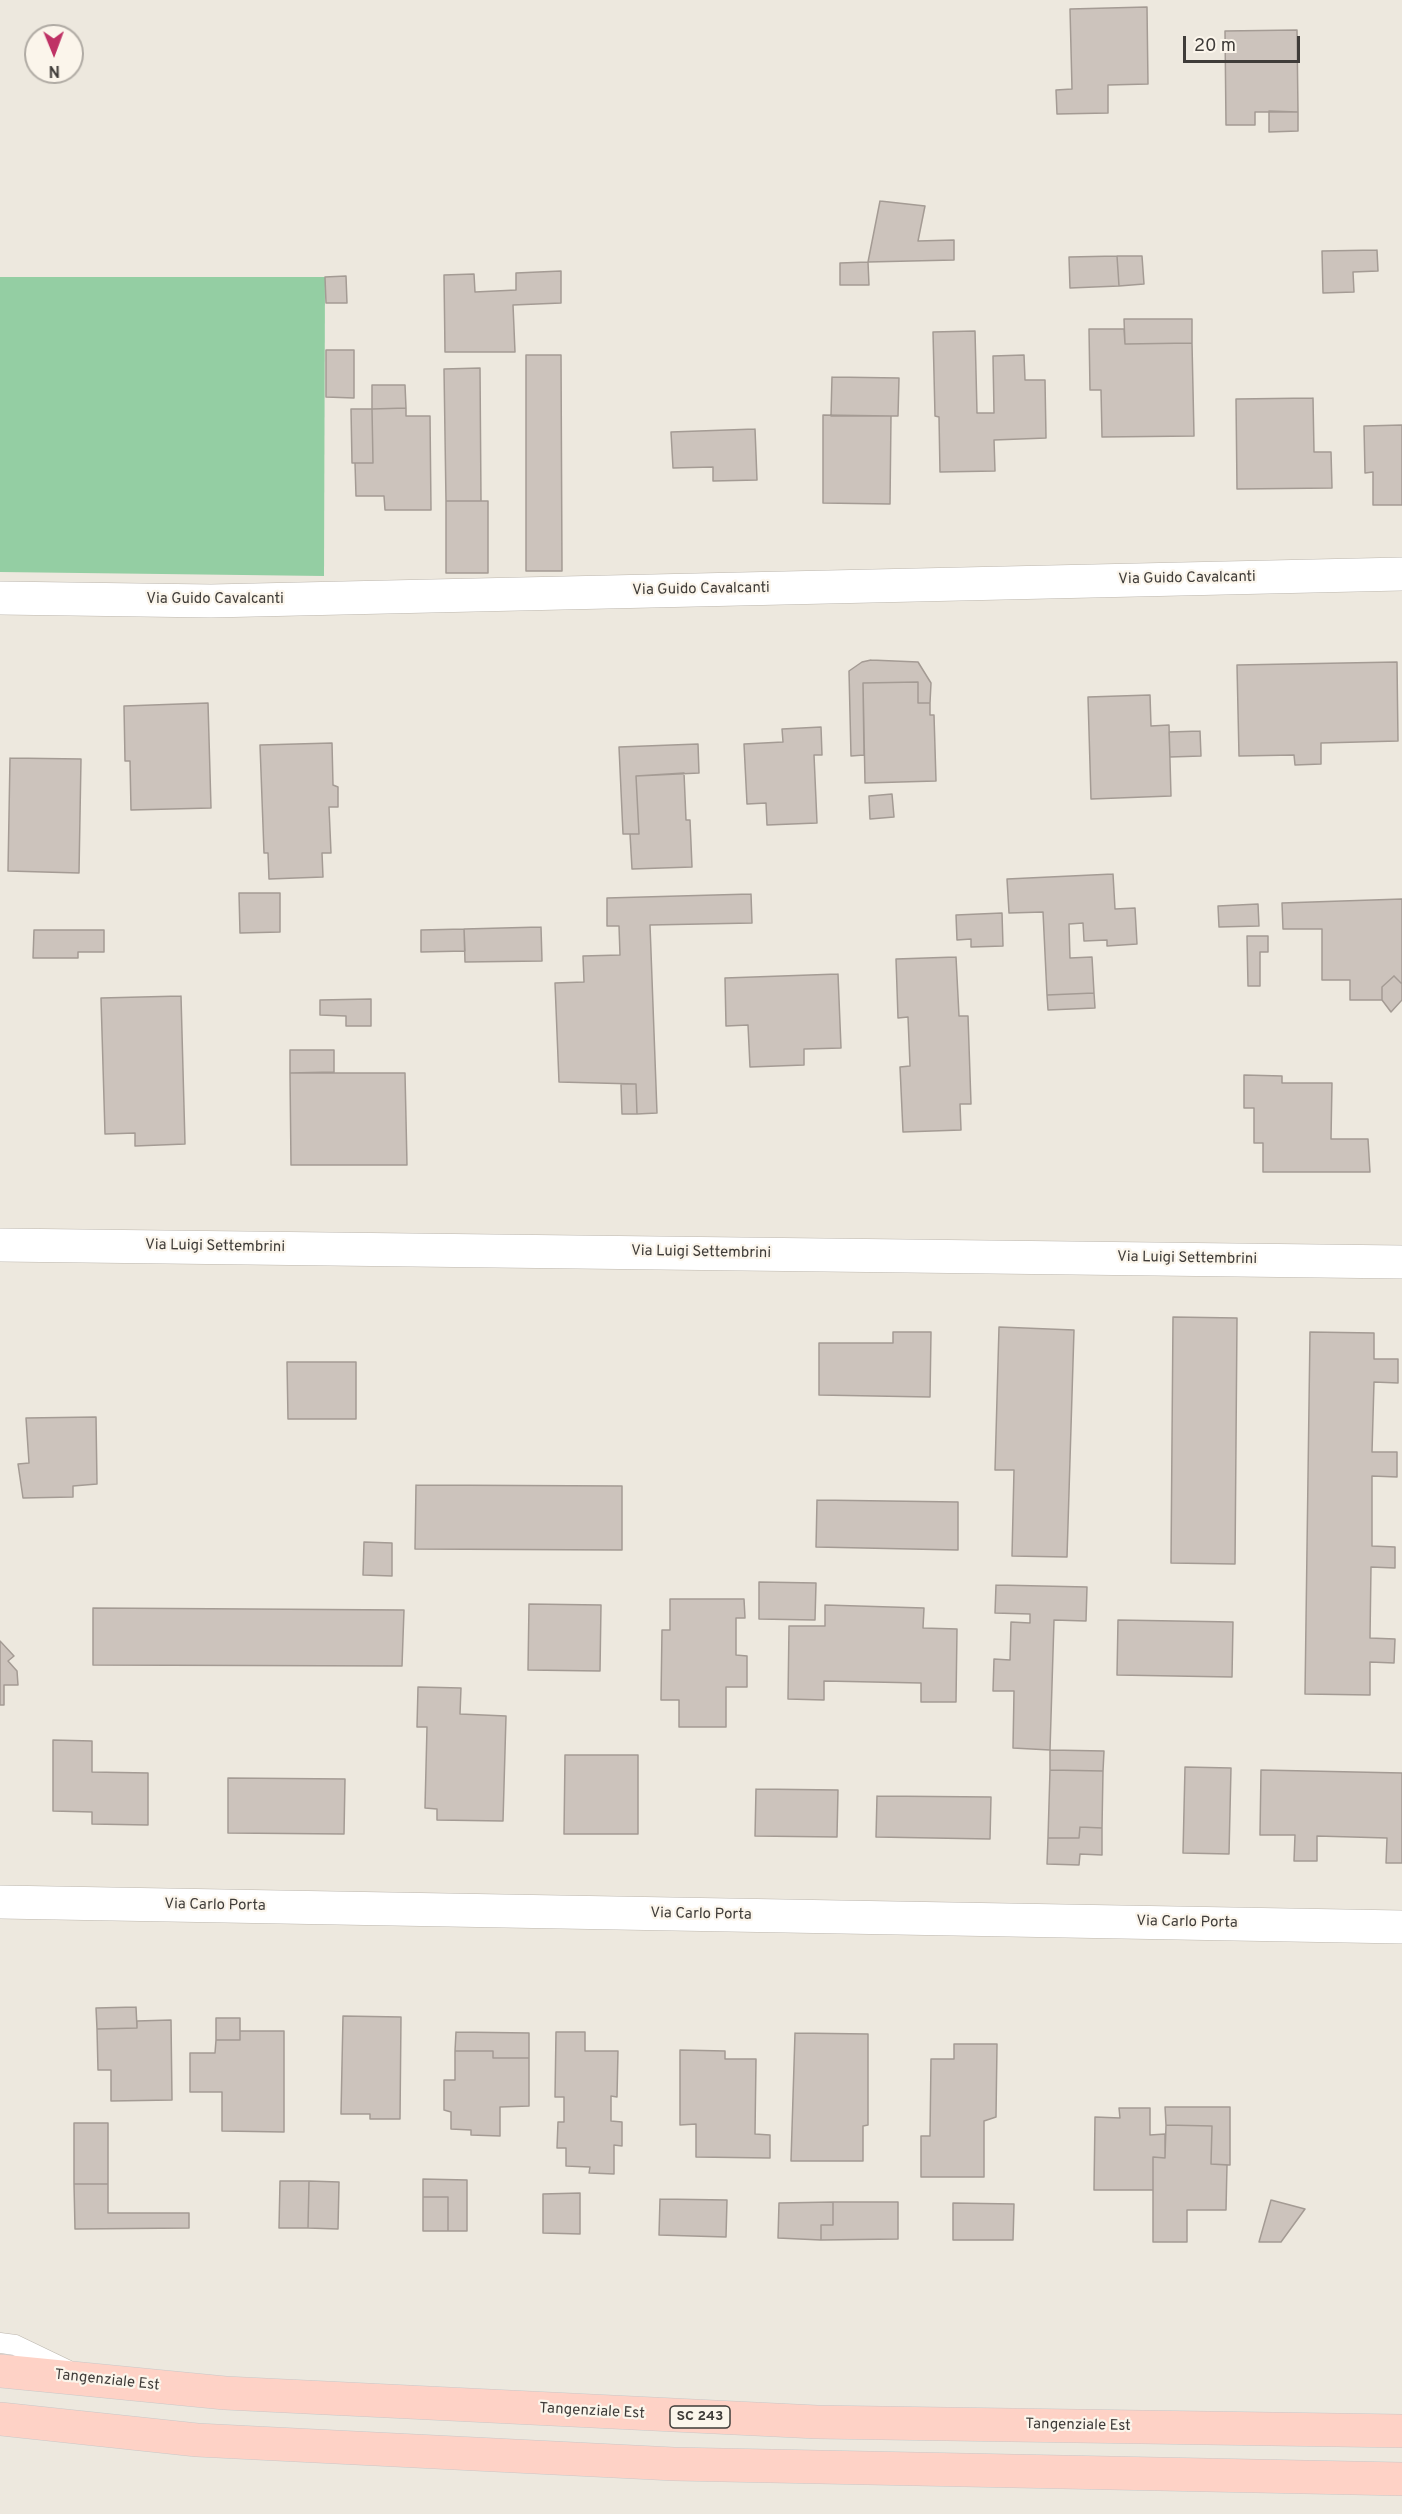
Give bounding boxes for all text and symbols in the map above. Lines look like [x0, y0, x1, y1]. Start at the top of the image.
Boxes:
north arrow [24, 24, 84, 84]
scale bar [1186, 24, 1303, 62]
text: 20 m [1194, 35, 1236, 58]
text: N [48, 60, 60, 80]
street label: Via Guido Cavalcanti [1118, 569, 1256, 589]
street label: Via Guido Cavalcanti [632, 580, 770, 600]
street label: Via Guido Cavalcanti [146, 591, 284, 609]
street label: Via Luigi Settembrini [145, 1237, 285, 1257]
street label: Via Luigi Settembrini [631, 1243, 771, 1263]
street label: Via Luigi Settembrini [1117, 1249, 1257, 1269]
street label: Via Carlo Porta [164, 1896, 266, 1916]
street label: Via Carlo Porta [650, 1905, 752, 1925]
street label: Via Carlo Porta [1136, 1913, 1238, 1933]
street label: Tangenziale Est [54, 2367, 160, 2395]
street label: Tangenziale Est [539, 2400, 645, 2424]
road number: SC 243 [670, 2406, 730, 2428]
street label: Tangenziale Est [1025, 2416, 1131, 2436]

